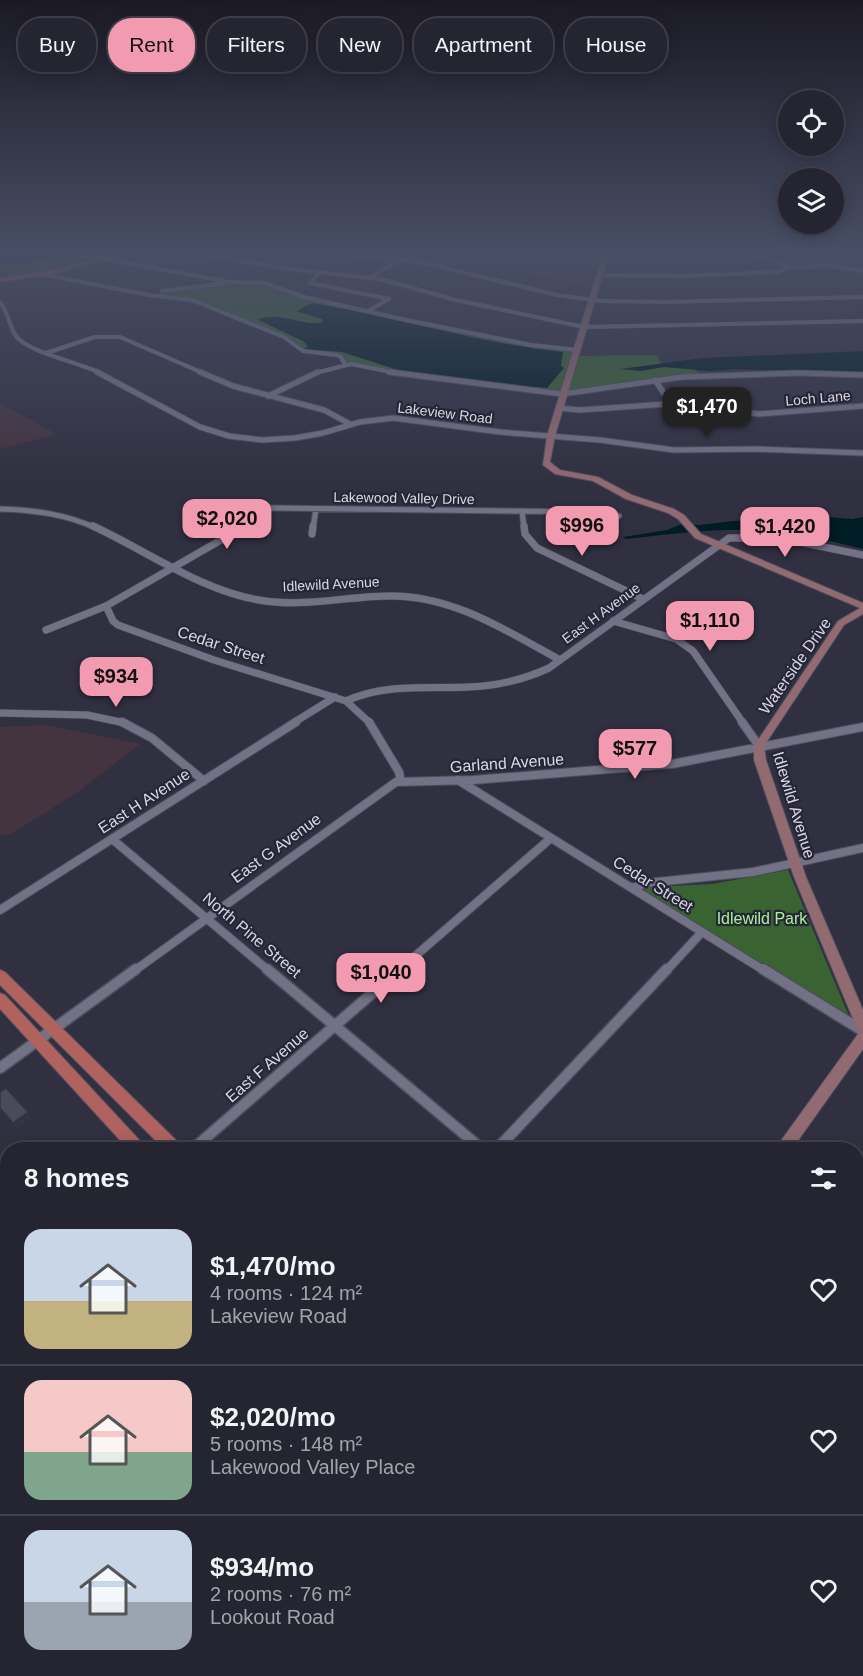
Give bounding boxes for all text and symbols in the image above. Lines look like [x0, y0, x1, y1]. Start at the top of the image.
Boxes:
chip: Buy [18, 18, 96, 72]
chip: Rent [108, 18, 195, 72]
chip: Filters [207, 18, 306, 72]
chip: New [318, 18, 402, 72]
chip: Apartment [414, 18, 553, 72]
chip: House [565, 18, 667, 72]
map controls [778, 90, 844, 234]
button: locate [778, 90, 844, 156]
button: layers [778, 168, 844, 234]
pin: $1,470 [658, 387, 756, 438]
street label: Loch Lane [785, 387, 851, 409]
text: $1,470 [676, 395, 738, 417]
street label: Lakeview Road [397, 399, 493, 427]
street label: Lakewood Valley Drive [333, 489, 475, 507]
pin: $2,020 [178, 499, 276, 550]
pin: $996 [546, 506, 618, 557]
text: $2,020 [196, 507, 258, 529]
pin: $1,420 [736, 507, 834, 558]
text: $996 [560, 514, 604, 536]
text: $1,420 [754, 515, 816, 537]
street label: Idlewild Avenue [282, 573, 380, 595]
street label: East H Avenue [559, 579, 643, 647]
pin: $1,110 [661, 601, 759, 652]
text: $1,110 [680, 609, 740, 631]
street label: Waterside Drive [756, 615, 834, 717]
street label: Cedar Street [175, 623, 267, 667]
pin: $934 [80, 657, 152, 708]
text: $934 [94, 665, 138, 687]
pin: $577 [599, 729, 671, 780]
text: $577 [613, 737, 657, 759]
street label: Idlewild Avenue [770, 749, 818, 861]
street label: Garland Avenue [449, 751, 565, 775]
street label: East H Avenue [95, 765, 193, 837]
street label: East G Avenue [228, 810, 324, 886]
street label: Cedar Street [610, 853, 696, 916]
street label: North Pine Street [200, 889, 305, 981]
park label: Idlewild Park [717, 910, 808, 927]
pin: $1,040 [332, 953, 430, 1004]
text: $1,040 [350, 961, 412, 983]
street label: East F Avenue [222, 1024, 312, 1105]
icon: filters [807, 1162, 840, 1195]
text: 8 homes [24, 1163, 130, 1193]
text: $1,470/mo [210, 1251, 336, 1281]
icon: home [72, 1253, 144, 1325]
icon: heart [807, 1273, 840, 1306]
text: 4 rooms · 124 m² [210, 1282, 362, 1304]
text: Lakeview Road [210, 1305, 347, 1327]
text: $2,020/mo [210, 1402, 336, 1432]
icon: home [72, 1404, 144, 1476]
icon: heart [807, 1424, 840, 1457]
text: 5 rooms · 148 m² [210, 1433, 362, 1455]
text: Lakewood Valley Place [210, 1456, 415, 1478]
text: $934/mo [210, 1552, 314, 1582]
icon: home [72, 1554, 144, 1626]
icon: heart [807, 1574, 840, 1607]
text: 2 rooms · 76 m² [210, 1583, 351, 1605]
text: Lookout Road [210, 1606, 335, 1628]

